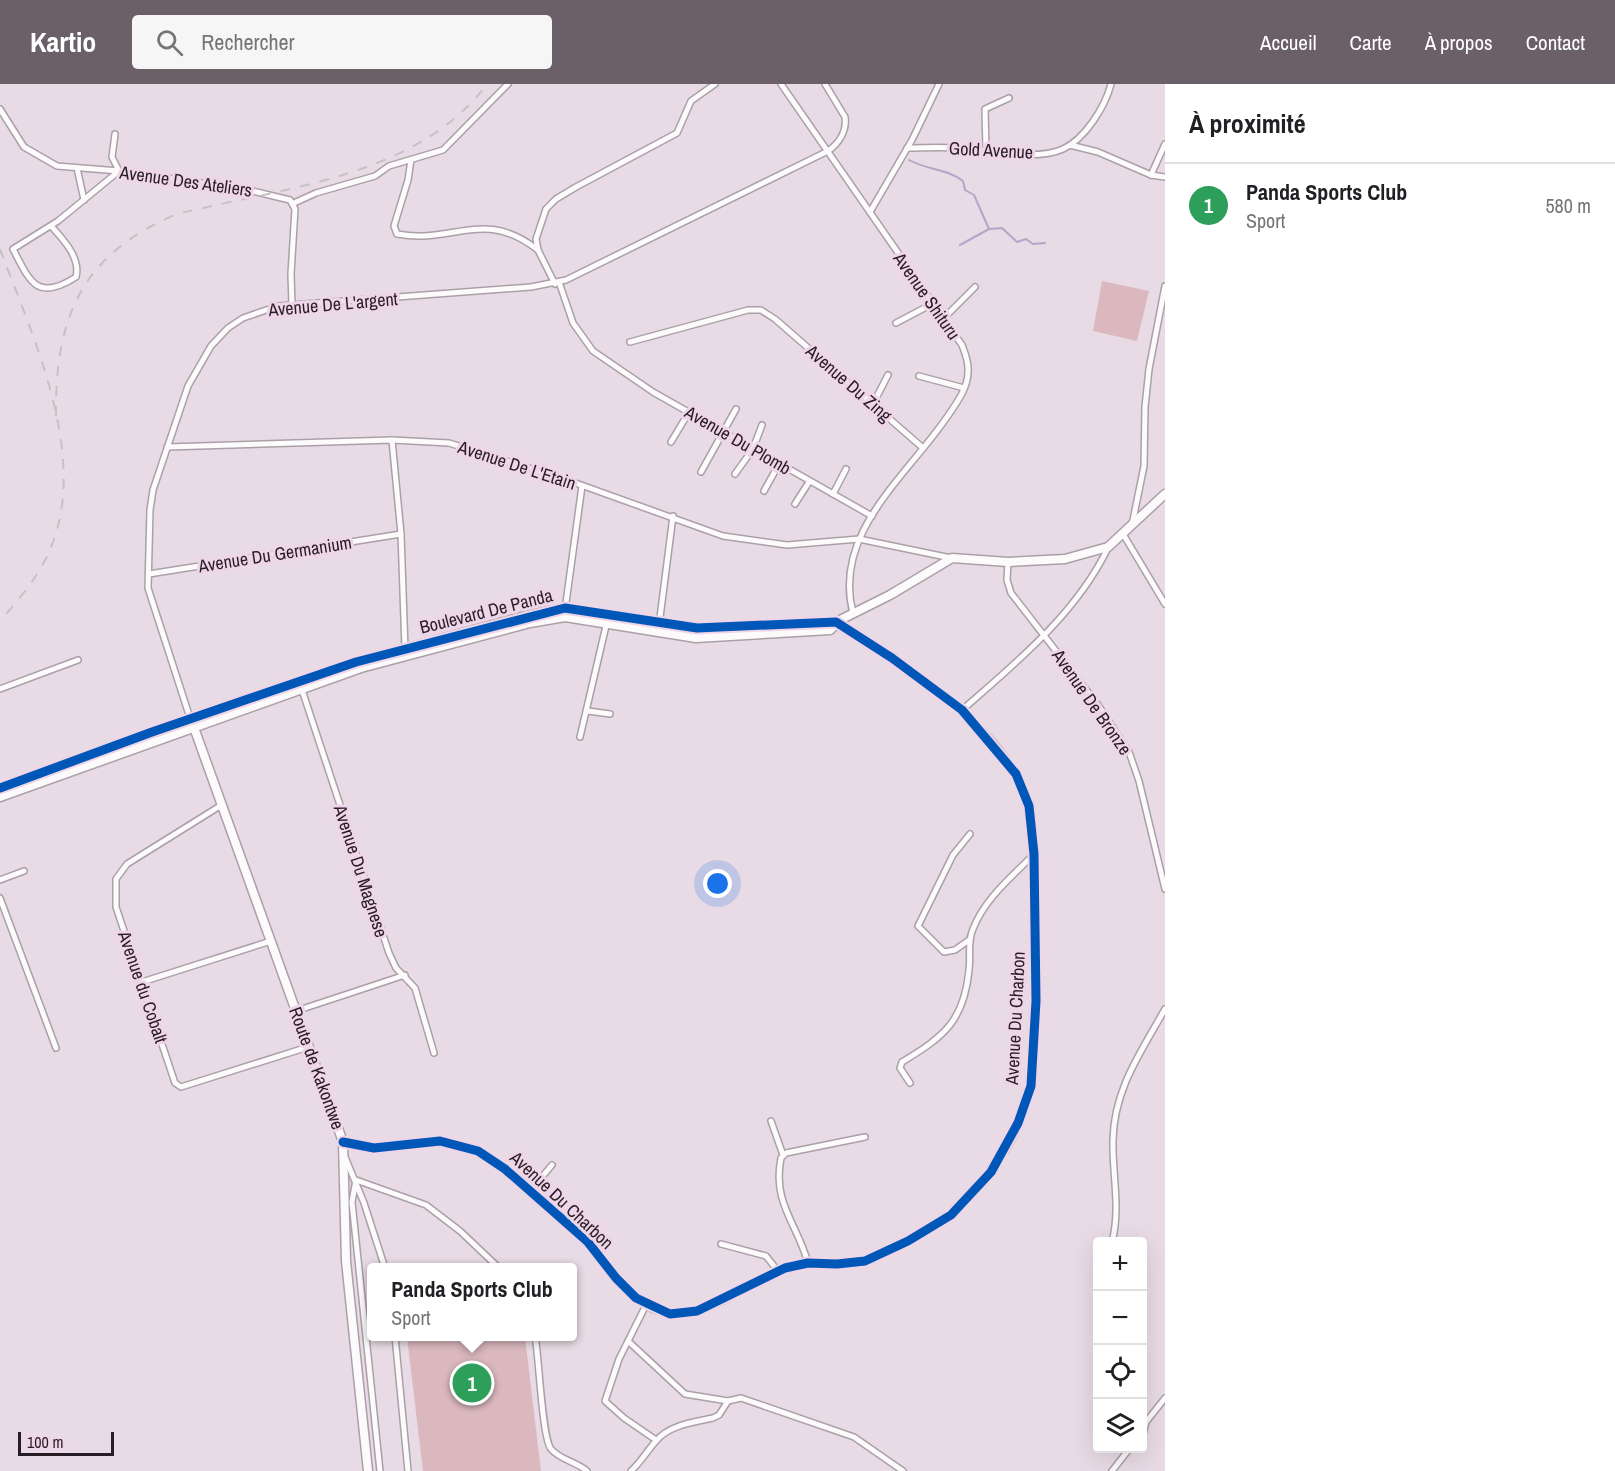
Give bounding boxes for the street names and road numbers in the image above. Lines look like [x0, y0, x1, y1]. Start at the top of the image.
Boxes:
street label: Gold Avenue [948, 135, 1034, 165]
street label: Avenue Des Ateliers [117, 159, 254, 203]
street label: Avenue Shituru [887, 246, 966, 345]
street label: Avenue De L'argent [266, 286, 399, 322]
street label: Avenue Du Zing [800, 338, 898, 428]
street label: Avenue Du Plomb [679, 399, 796, 481]
street label: Avenue De L'Etain [454, 434, 579, 496]
street label: Avenue Du Germanium [196, 530, 353, 579]
street label: Boulevard De Panda [417, 582, 555, 640]
street label: Avenue De Bronze [1046, 643, 1138, 760]
street label: Avenue Du Magnese [328, 801, 394, 940]
street label: Avenue du Cobalt [112, 927, 174, 1046]
street label: Avenue Du Charbon [999, 951, 1031, 1086]
street label: Route de Kakontwe [283, 1003, 351, 1133]
street label: Avenue Du Charbon [504, 1145, 619, 1255]

